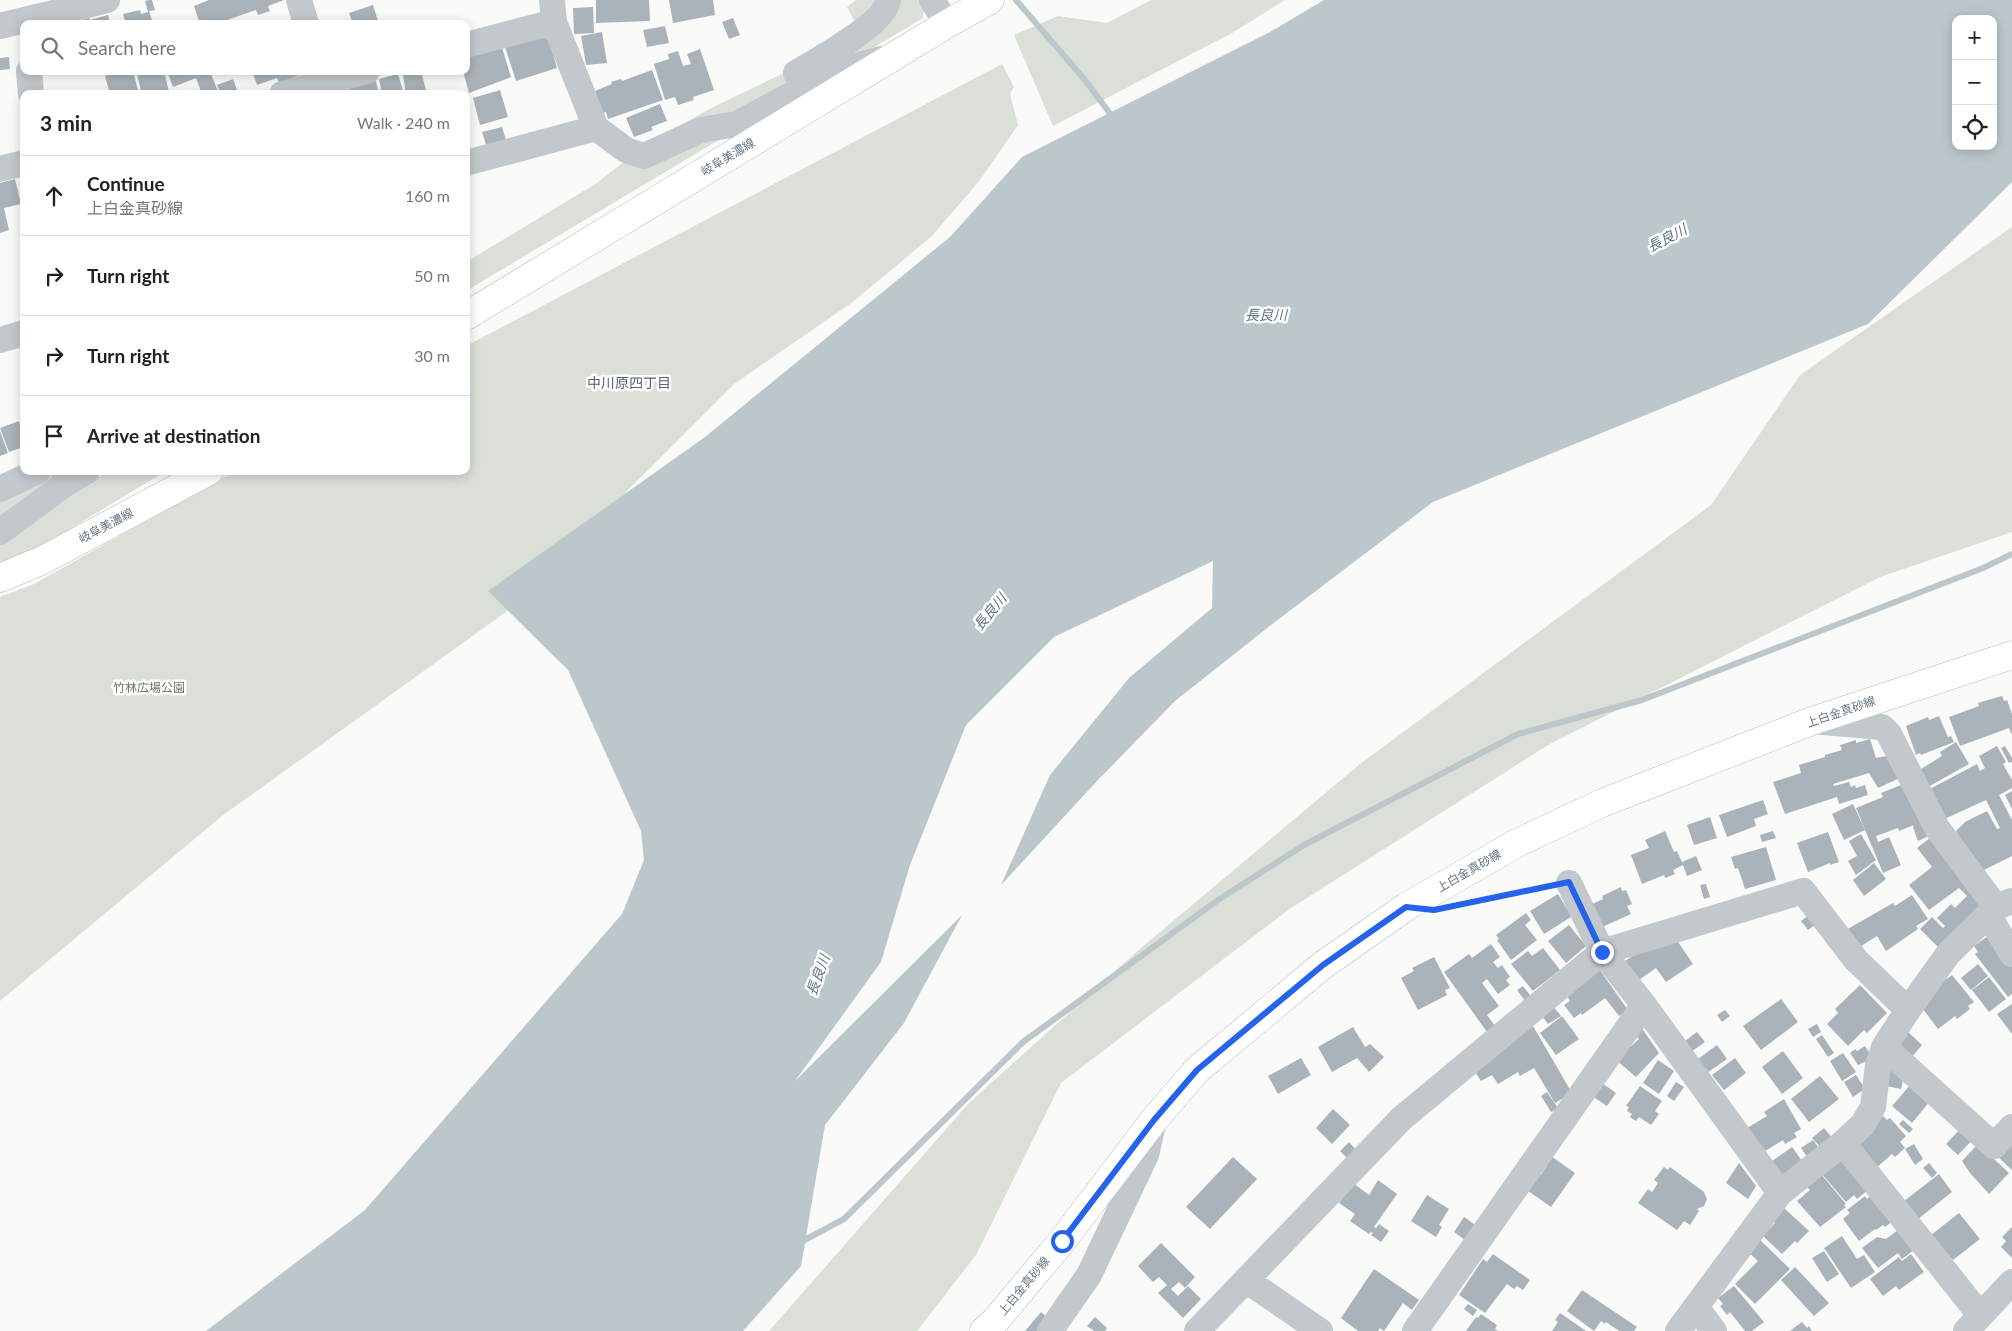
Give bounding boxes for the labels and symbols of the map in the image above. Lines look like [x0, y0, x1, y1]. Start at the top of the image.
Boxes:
street label: 岐阜美濃線 [698, 135, 757, 178]
water label: 長良川 [1644, 219, 1691, 255]
water label: 長良川 [1245, 306, 1289, 323]
district label: 中川原四丁目 [587, 374, 671, 391]
street label: 岐阜美濃線 [76, 505, 136, 546]
water label: 長良川 [970, 589, 1011, 633]
park label: 竹林広場公園 [113, 680, 185, 695]
street label: 上白金真砂線 [1804, 693, 1877, 730]
street label: 上白金真砂線 [1434, 846, 1504, 895]
route end [1591, 941, 1614, 964]
water label: 長良川 [802, 950, 833, 997]
route start [1051, 1230, 1074, 1253]
street label: 上白金真砂線 [995, 1253, 1053, 1318]

